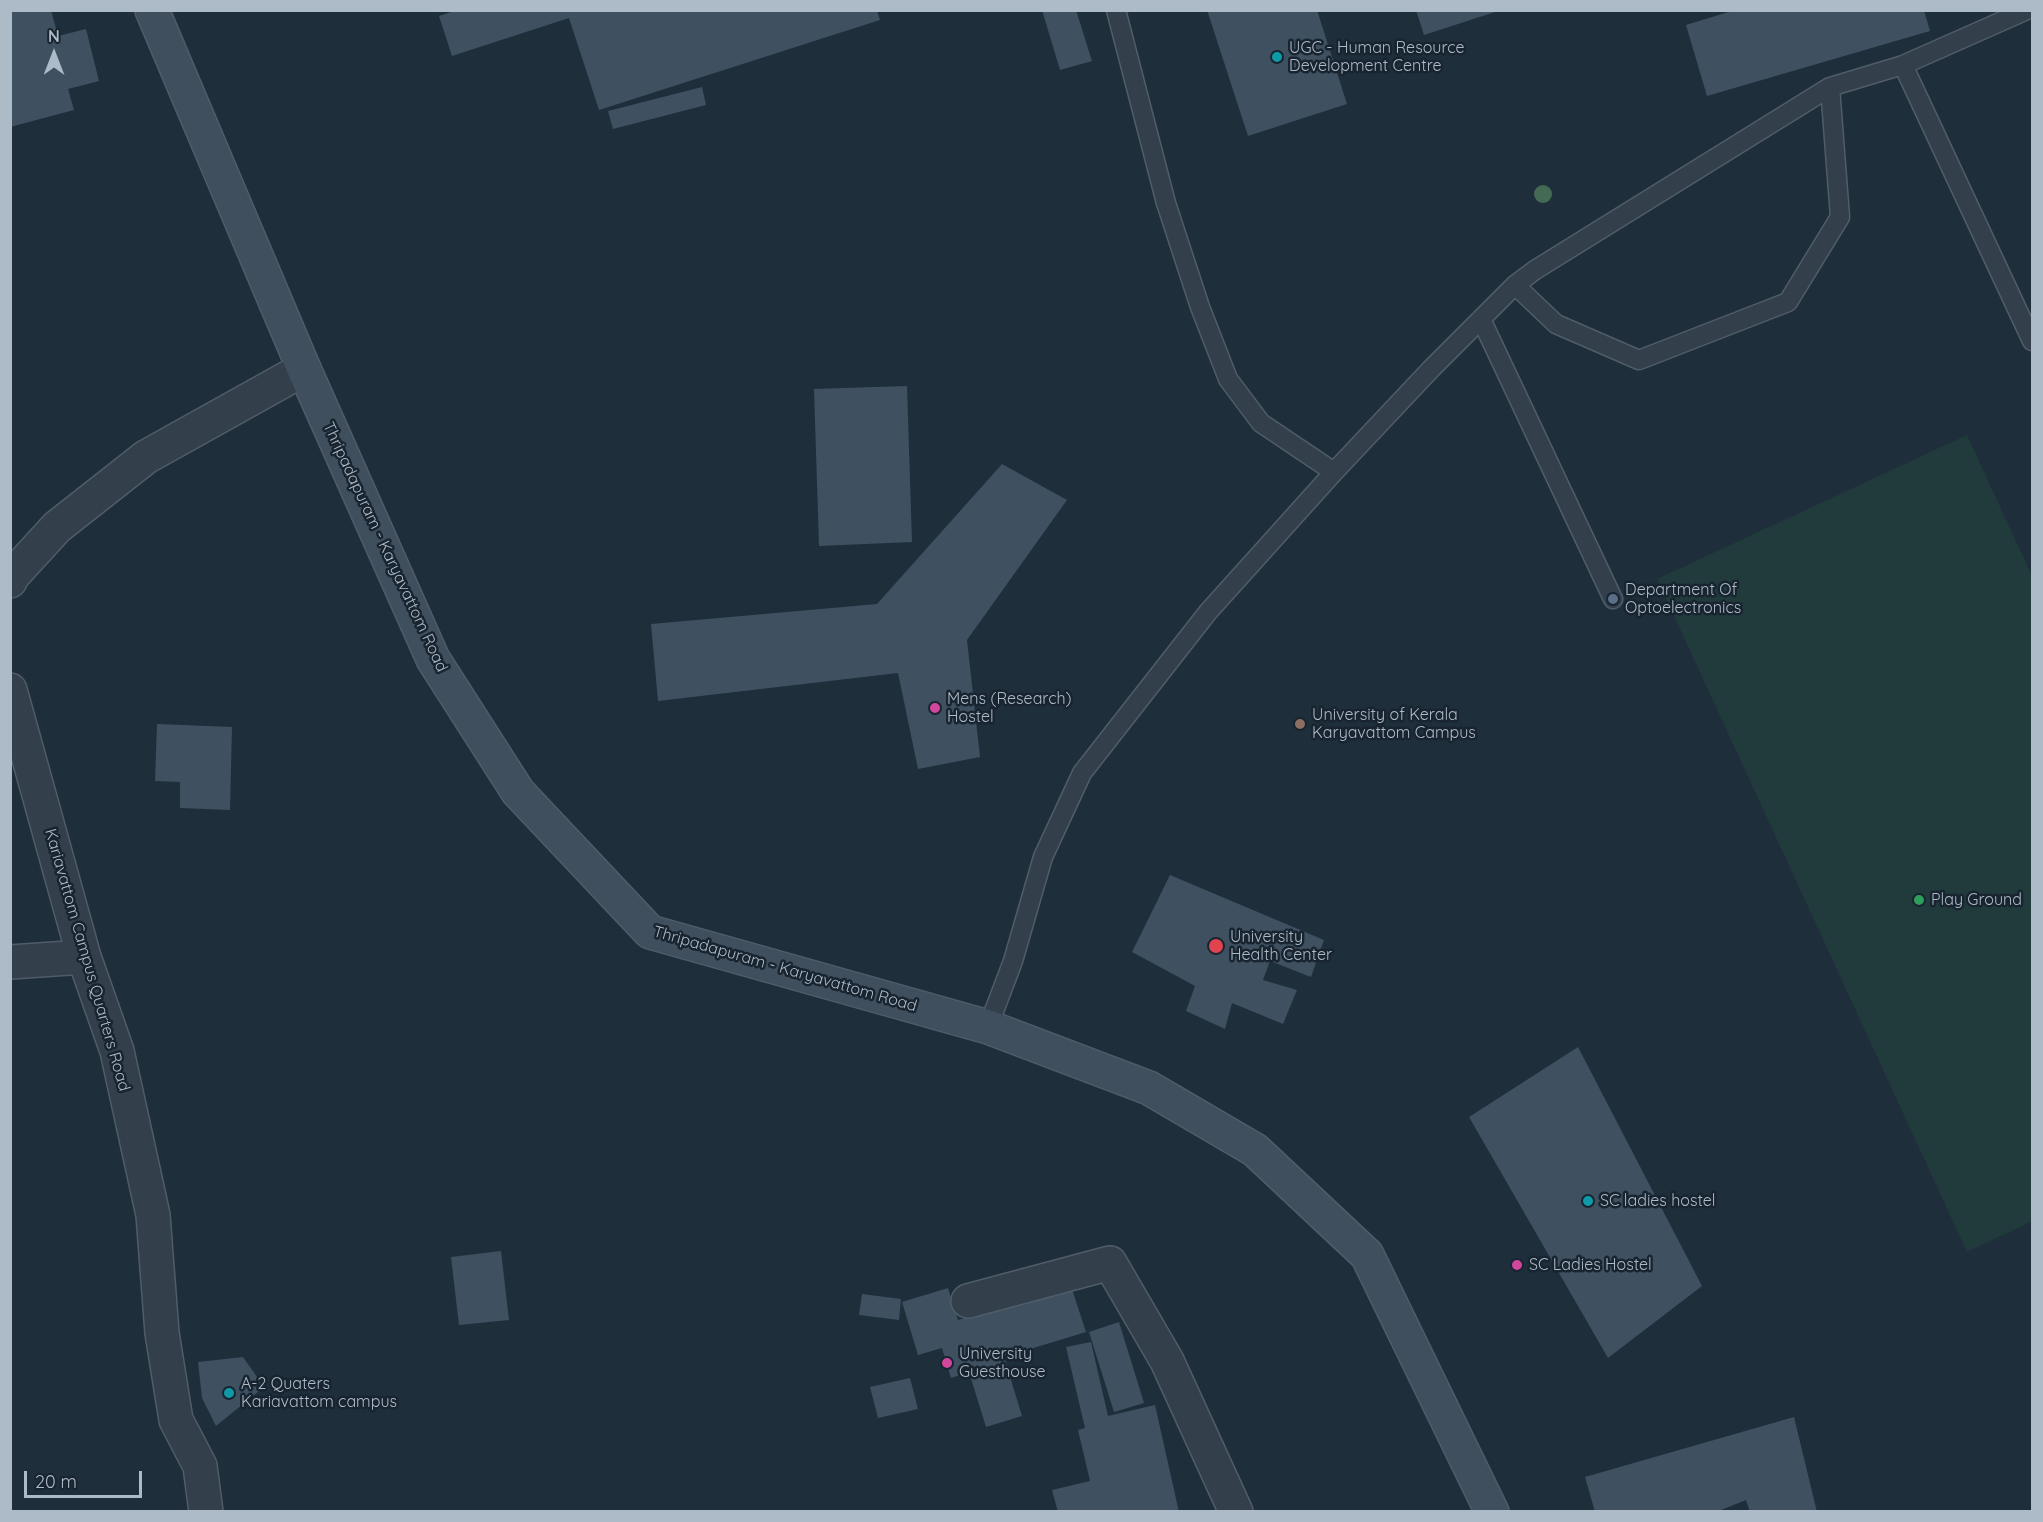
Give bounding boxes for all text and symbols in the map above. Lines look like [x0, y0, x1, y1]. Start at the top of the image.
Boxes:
north arrow [24, 24, 84, 84]
text: N [48, 26, 60, 46]
place label: UGC - Human Resource Development Centre [1289, 38, 1465, 76]
marker: UGC - Human Resource Development Centre [1270, 50, 1284, 64]
street label: Thripadapuram - Karyavattom Road [318, 419, 452, 675]
place label: Department Of Optoelectronics [1625, 580, 1741, 618]
marker: Department Of Optoelectronics [1606, 592, 1620, 606]
place label: Mens (Research) Hostel [947, 689, 1072, 727]
marker: Mens (Research) Hostel [928, 701, 942, 715]
place label: University of Kerala Karyavattom Campus [1312, 705, 1476, 743]
marker: University of Kerala Karyavattom Campus [1293, 717, 1307, 731]
street label: Kariavattom Campus Quarters Road [40, 827, 134, 1093]
place label: Play Ground [1931, 890, 2022, 910]
marker: Play Ground [1912, 893, 1926, 907]
street label: Thripadapuram - Karyavattom Road [651, 922, 919, 1016]
place label: University Health Center [1230, 927, 1332, 965]
marker: University Health Center [1207, 937, 1225, 955]
place label: SC ladies hostel [1600, 1191, 1716, 1211]
marker: SC ladies hostel [1581, 1194, 1595, 1208]
place label: SC Ladies Hostel [1529, 1255, 1652, 1275]
marker: SC Ladies Hostel [1510, 1258, 1524, 1272]
place label: University Guesthouse [959, 1344, 1046, 1382]
marker: University Guesthouse [940, 1356, 954, 1370]
place label: A-2 Quaters Kariavattom campus [241, 1374, 397, 1412]
marker: A-2 Quaters Kariavattom campus [222, 1386, 236, 1400]
scale bar [27, 1459, 146, 1497]
text: 20 m [35, 1470, 77, 1493]

